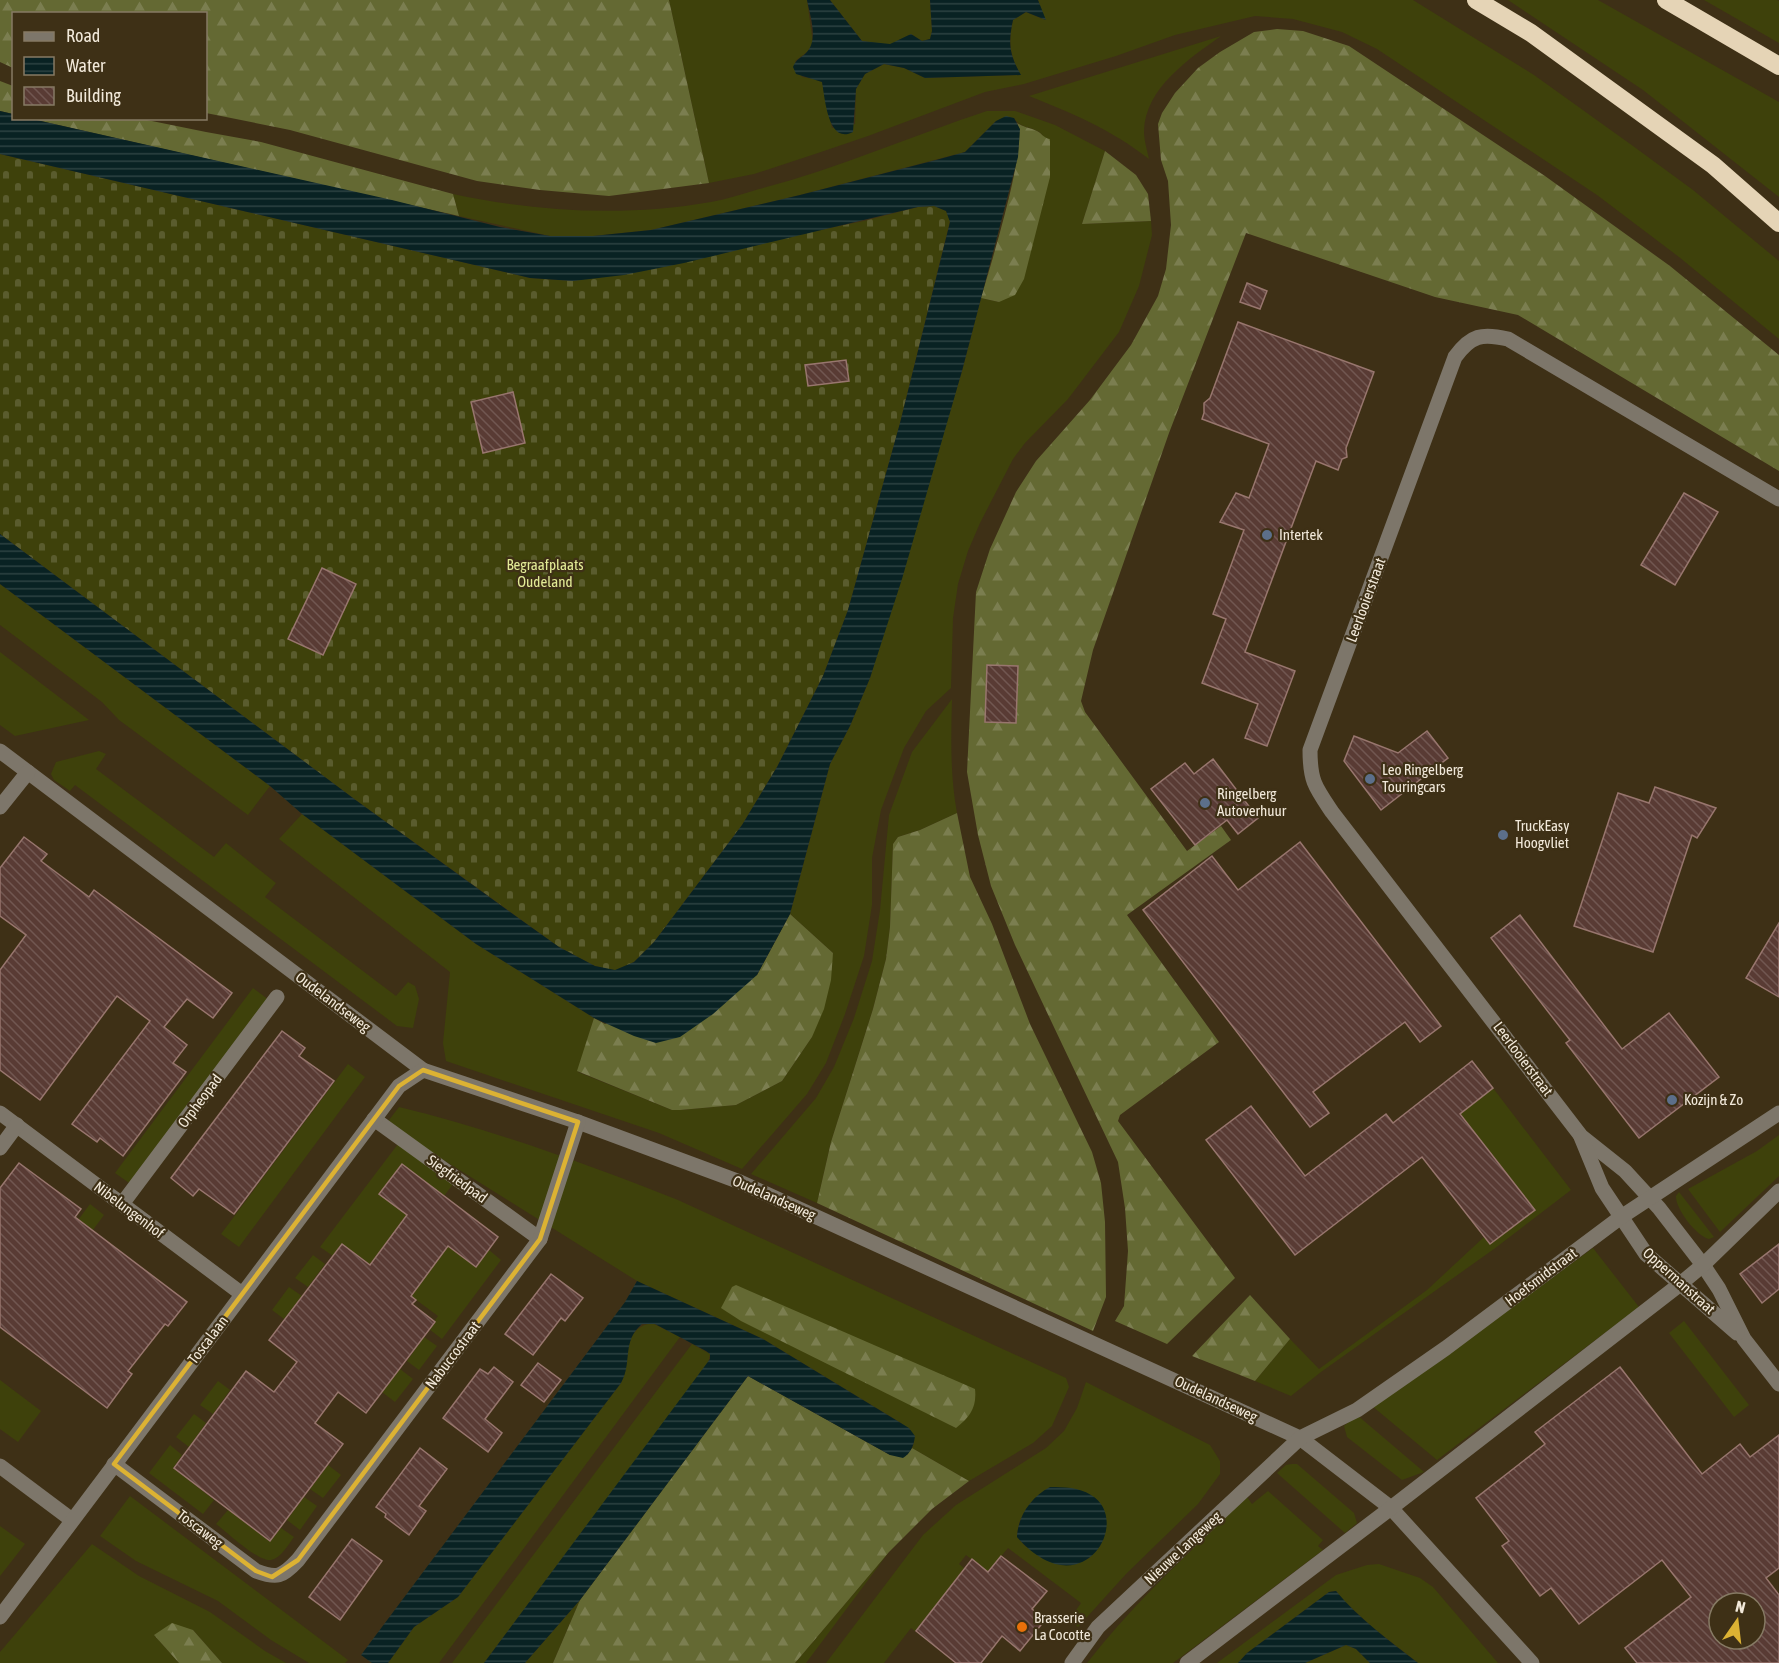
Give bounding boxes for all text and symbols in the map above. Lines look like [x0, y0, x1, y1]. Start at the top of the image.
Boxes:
legend [12, 12, 207, 120]
text: Road [66, 25, 100, 46]
text: Water [66, 55, 106, 76]
text: Building [66, 85, 121, 106]
place label: Intertek [1279, 526, 1323, 543]
marker: Intertek [1260, 528, 1274, 542]
street label: Leerlooierstraat [1342, 555, 1389, 644]
park label: Begraafplaats Oudeland [506, 556, 584, 590]
place label: Leo Ringelberg Touringcars [1382, 761, 1464, 795]
marker: Leo Ringelberg Touringcars [1363, 772, 1377, 786]
place label: Ringelberg Autoverhuur [1217, 785, 1287, 819]
marker: Ringelberg Autoverhuur [1198, 796, 1212, 810]
place label: TruckEasy Hoogvliet [1515, 817, 1569, 851]
marker: TruckEasy Hoogvliet [1496, 828, 1510, 842]
street label: Oudelandseweg [293, 968, 375, 1036]
street label: Leerlooierstraat [1490, 1018, 1557, 1099]
street label: Orpheopad [174, 1071, 225, 1131]
place label: Kozijn & Zo [1684, 1091, 1743, 1108]
marker: Kozijn & Zo [1665, 1093, 1679, 1107]
street label: Siegfriedpad [424, 1151, 491, 1206]
street label: Oudelandseweg [730, 1172, 819, 1224]
street label: Nibelungenhof [91, 1178, 168, 1241]
street label: Hoefsmidstraat [1501, 1244, 1580, 1309]
street label: Oppermanstraat [1640, 1244, 1719, 1317]
street label: Toscalaan [184, 1312, 231, 1367]
street label: Nabuccostraat [422, 1318, 484, 1392]
street label: Oudelandseweg [1172, 1372, 1261, 1425]
street label: Toscaweg [174, 1506, 227, 1552]
street label: Nieuwe Langeweg [1141, 1507, 1225, 1588]
north arrow [1707, 1591, 1767, 1651]
text: N [1734, 1597, 1747, 1616]
place label: Brasserie La Cocotte [1034, 1609, 1091, 1643]
marker: Brasserie La Cocotte [1015, 1620, 1029, 1634]

